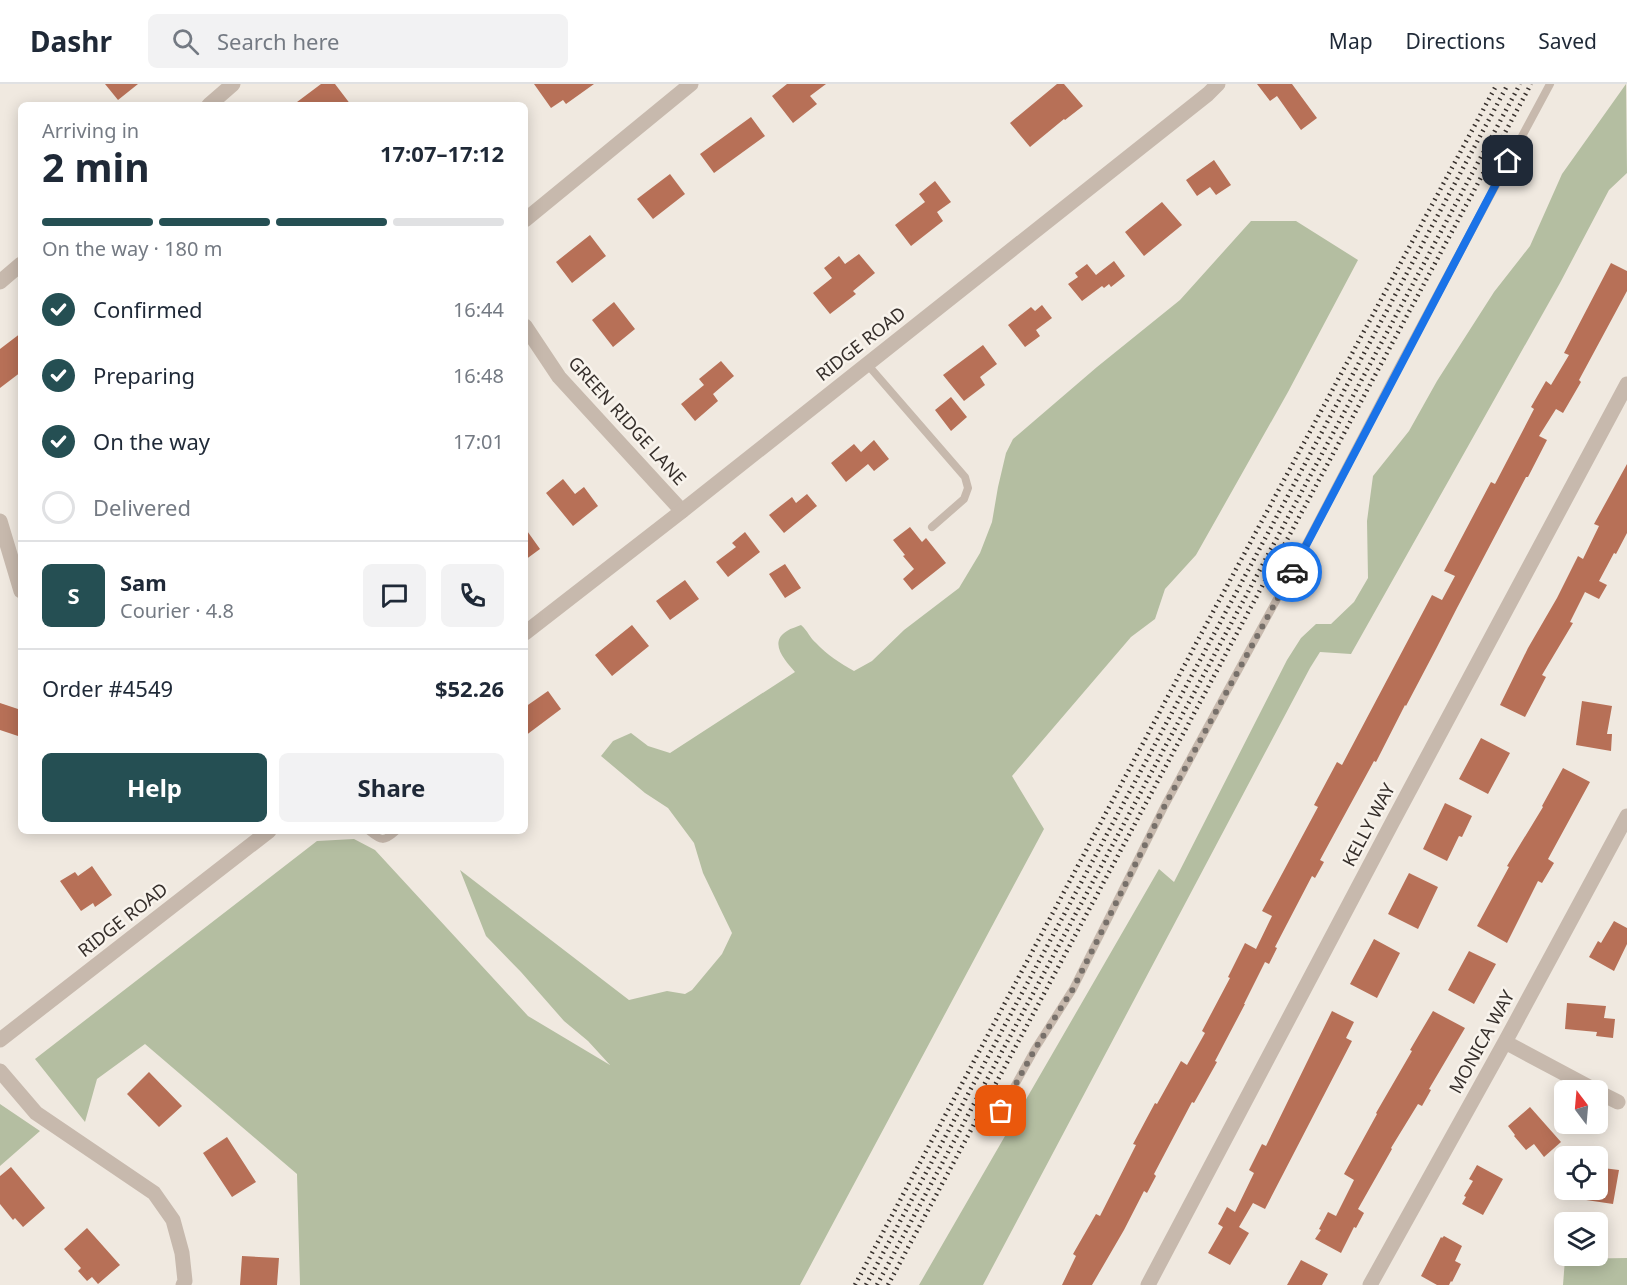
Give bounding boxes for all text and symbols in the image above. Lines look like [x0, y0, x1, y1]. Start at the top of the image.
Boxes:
search box [148, 14, 568, 68]
text: Dashr [30, 22, 112, 60]
icon: search [169, 25, 202, 58]
text: Search here [217, 26, 339, 56]
text: Map [1329, 27, 1373, 55]
text: Directions [1406, 27, 1505, 55]
text: Saved [1538, 27, 1597, 55]
text: Arriving in [42, 117, 139, 144]
pin [1482, 135, 1533, 186]
text: 17:07–17:12 [380, 138, 504, 168]
text: 2 min [42, 140, 149, 193]
icon: home [1491, 144, 1524, 177]
text: On the way · 180 m [42, 235, 222, 262]
icon: check [42, 293, 75, 326]
text: Confirmed [93, 294, 203, 324]
text: 16:44 [453, 296, 504, 323]
street label: RIDGE ROAD [811, 301, 910, 386]
street label: GREEN RIDGE LANE [563, 351, 692, 490]
icon: check [42, 359, 75, 392]
text: Preparing [93, 360, 195, 390]
text: 16:48 [453, 362, 504, 389]
icon: check [42, 425, 75, 458]
text: On the way [93, 426, 210, 456]
text: 17:01 [453, 428, 504, 455]
text: Delivered [93, 492, 191, 522]
courier [1262, 542, 1322, 602]
icon: car [1276, 556, 1309, 589]
button: chat [363, 564, 426, 627]
button: phone [441, 564, 504, 627]
text: Sam [120, 567, 167, 597]
text: S [67, 580, 80, 610]
text: Courier · 4.8 [120, 597, 234, 624]
text: Order #4549 [42, 673, 173, 703]
text: $52.26 [435, 673, 504, 703]
button: Help [42, 753, 267, 822]
button: Share [279, 753, 504, 822]
street label: KELLY WAY [1336, 778, 1400, 870]
street label: RIDGE ROAD [73, 877, 172, 962]
street label: MONICA WAY [1443, 985, 1520, 1097]
north arrow [1554, 1080, 1608, 1134]
map controls [1554, 1080, 1608, 1266]
pin [975, 1085, 1026, 1136]
icon: bag [984, 1094, 1017, 1127]
button: locate [1554, 1146, 1608, 1200]
button: layers [1554, 1212, 1608, 1266]

